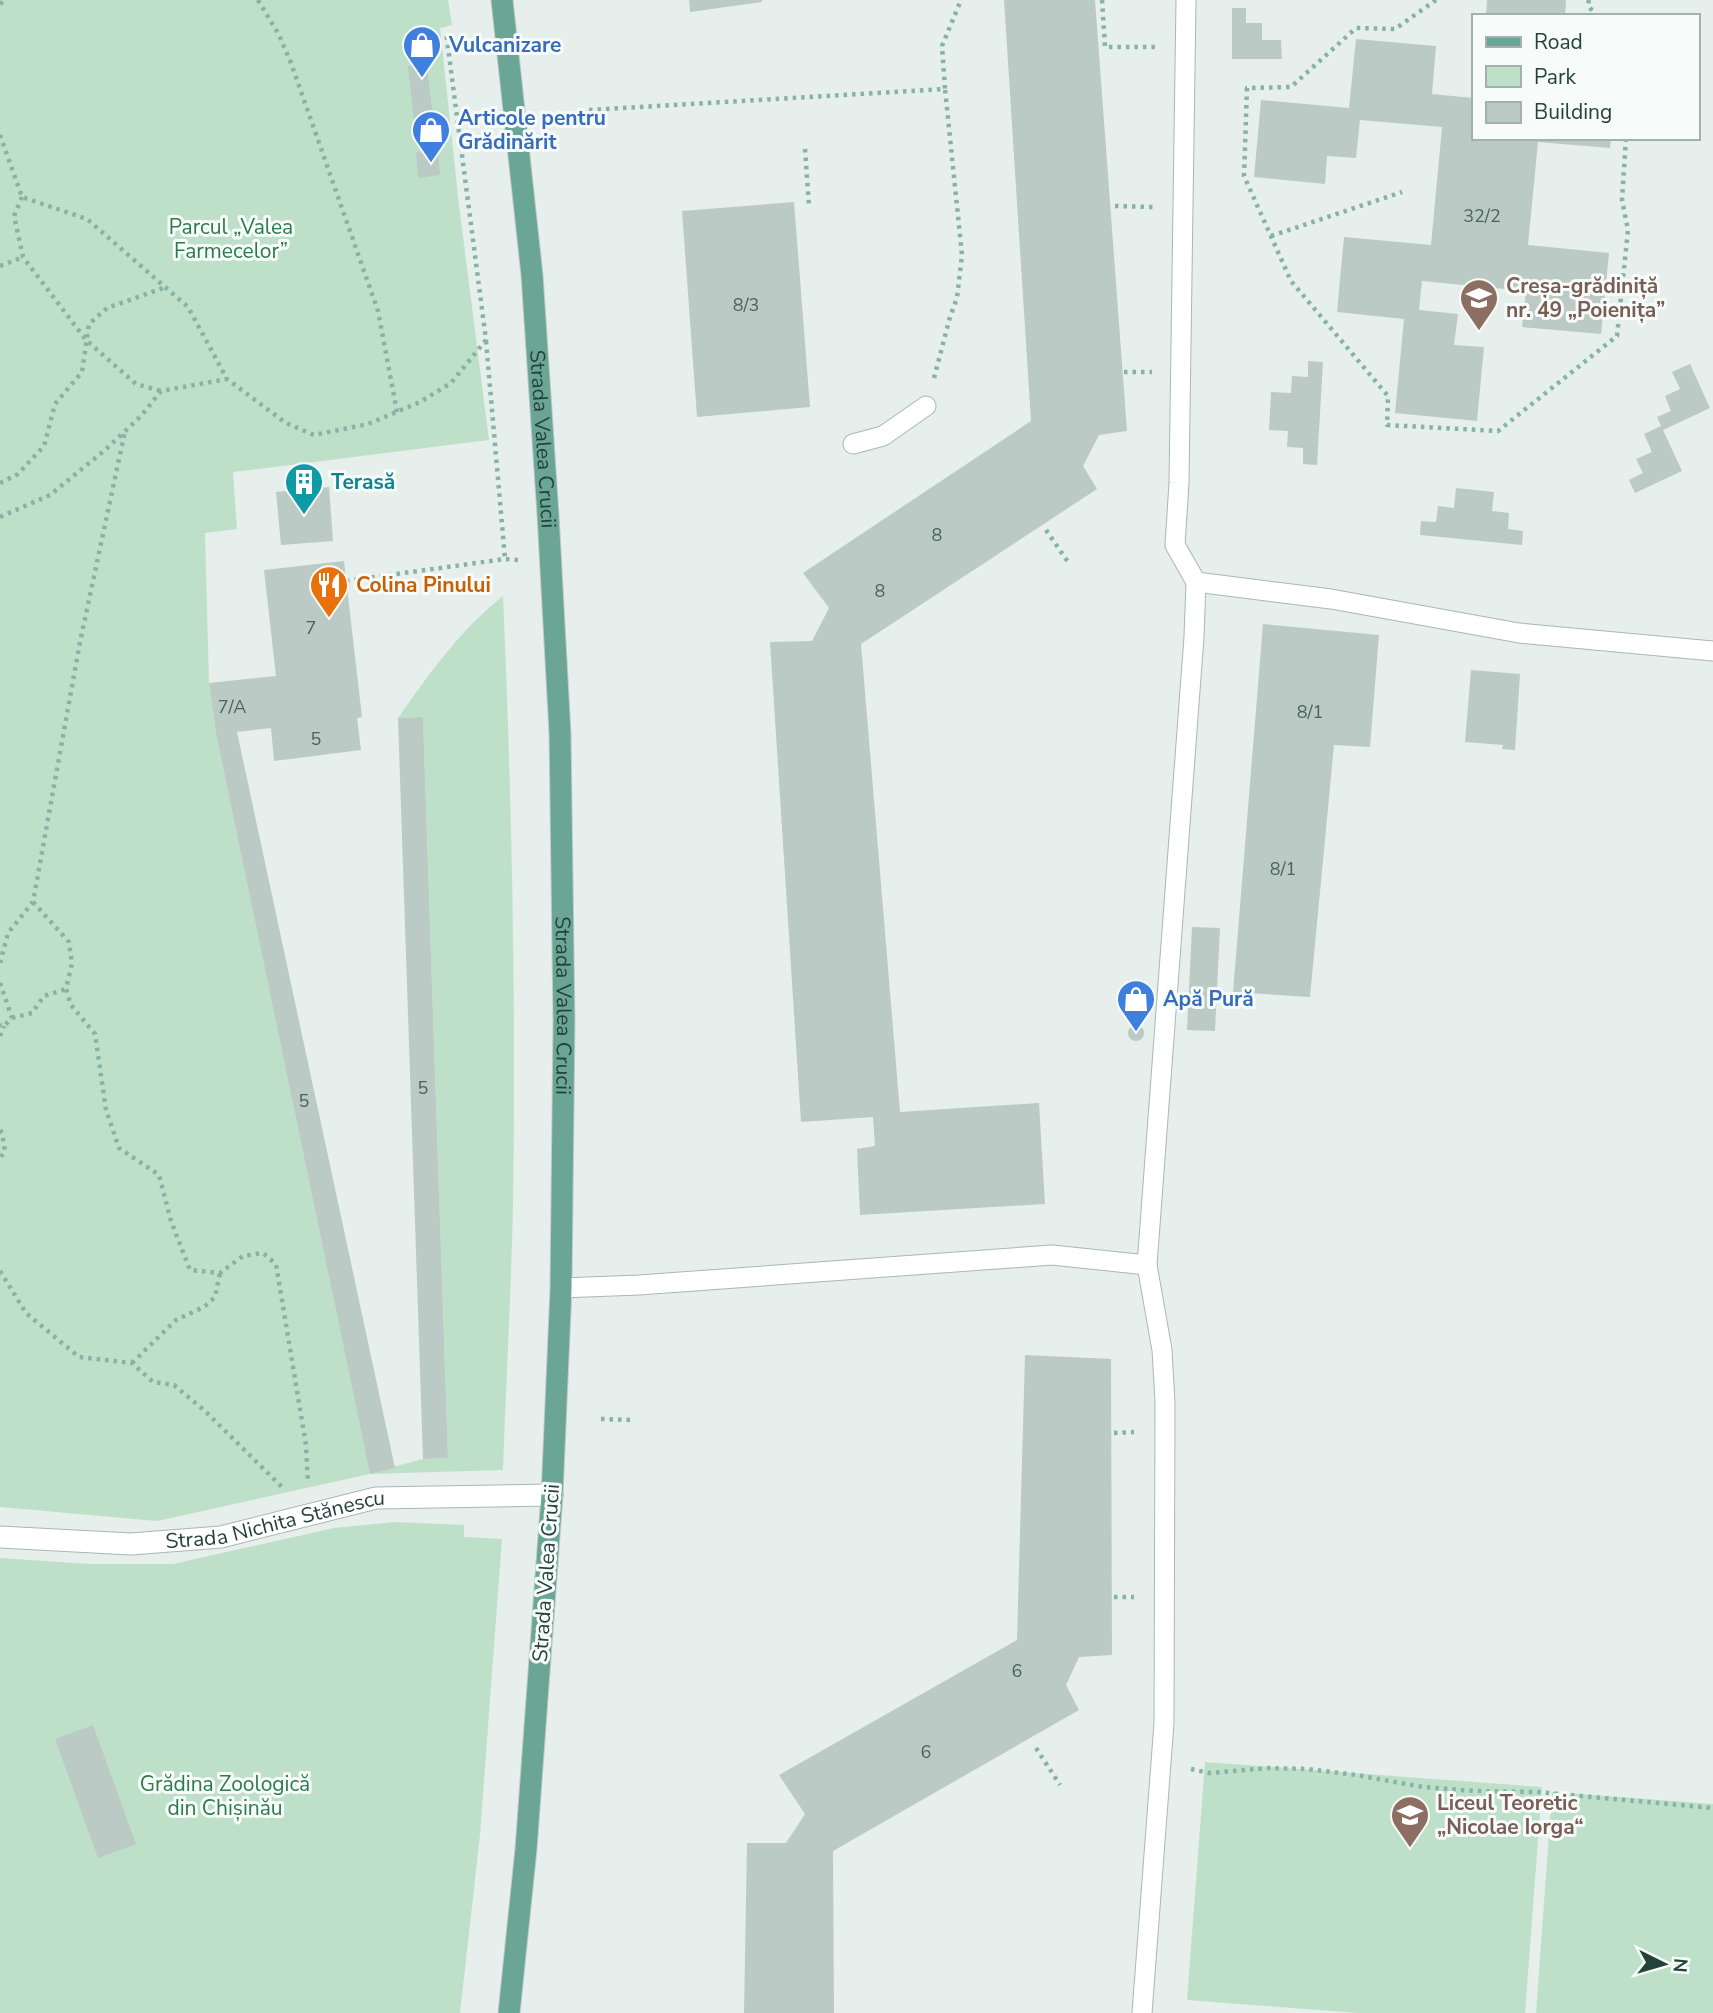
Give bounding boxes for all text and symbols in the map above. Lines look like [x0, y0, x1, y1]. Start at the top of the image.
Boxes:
legend [1472, 14, 1699, 140]
shop icon: Vulcanizare [401, 24, 443, 79]
text: Road [1534, 28, 1583, 56]
place label: Vulcanizare [448, 31, 561, 59]
text: Park [1534, 63, 1576, 91]
text: Building [1534, 98, 1612, 126]
place label: Articole pentru Grădinărit [458, 104, 606, 156]
shop icon: Articole pentru Grădinărit [410, 109, 452, 164]
house number: 32/2 [1463, 204, 1501, 228]
park label: Parcul „Valea Farmecelor” [169, 213, 293, 265]
place label: Creșa-grădiniță nr. 49 „Poienița” [1506, 272, 1665, 324]
school or university icon: Creșa-grădiniță nr. 49 „Poienița” [1458, 277, 1500, 332]
house number: 8/3 [733, 293, 759, 317]
street label: Strada Valea Crucii [523, 349, 563, 529]
building icon: Terasă [283, 461, 325, 516]
place label: Terasă [331, 468, 395, 496]
house number: 8 [932, 523, 942, 547]
restaurant icon: Colina Pinului [308, 564, 350, 619]
place label: Colina Pinului [356, 571, 491, 599]
house number: 8 [875, 579, 885, 603]
house number: 7 [306, 616, 316, 640]
house number: 7/A [218, 695, 246, 719]
house number: 8/1 [1297, 700, 1323, 724]
house number: 5 [311, 727, 321, 751]
house number: 8/1 [1270, 857, 1296, 881]
street label: Strada Valea Crucii [549, 916, 578, 1095]
shop icon: Apă Pură [1115, 978, 1157, 1033]
place label: Apă Pură [1163, 985, 1254, 1013]
house number: 5 [418, 1076, 428, 1100]
house number: 5 [299, 1089, 309, 1113]
street label: Strada Valea Crucii [526, 1483, 566, 1663]
street label: Strada Nichita Stănescu [164, 1484, 385, 1555]
house number: 6 [1012, 1659, 1022, 1683]
house number: 6 [921, 1740, 931, 1764]
park label: Grădina Zoologică din Chișinău [140, 1770, 310, 1822]
place label: Liceul Teoretic „Nicolae Iorga“ [1437, 1789, 1584, 1841]
school or university icon: Liceul Teoretic „Nicolae Iorga“ [1389, 1794, 1431, 1849]
north arrow [1629, 1929, 1699, 1999]
text: N [1666, 1957, 1694, 1974]

